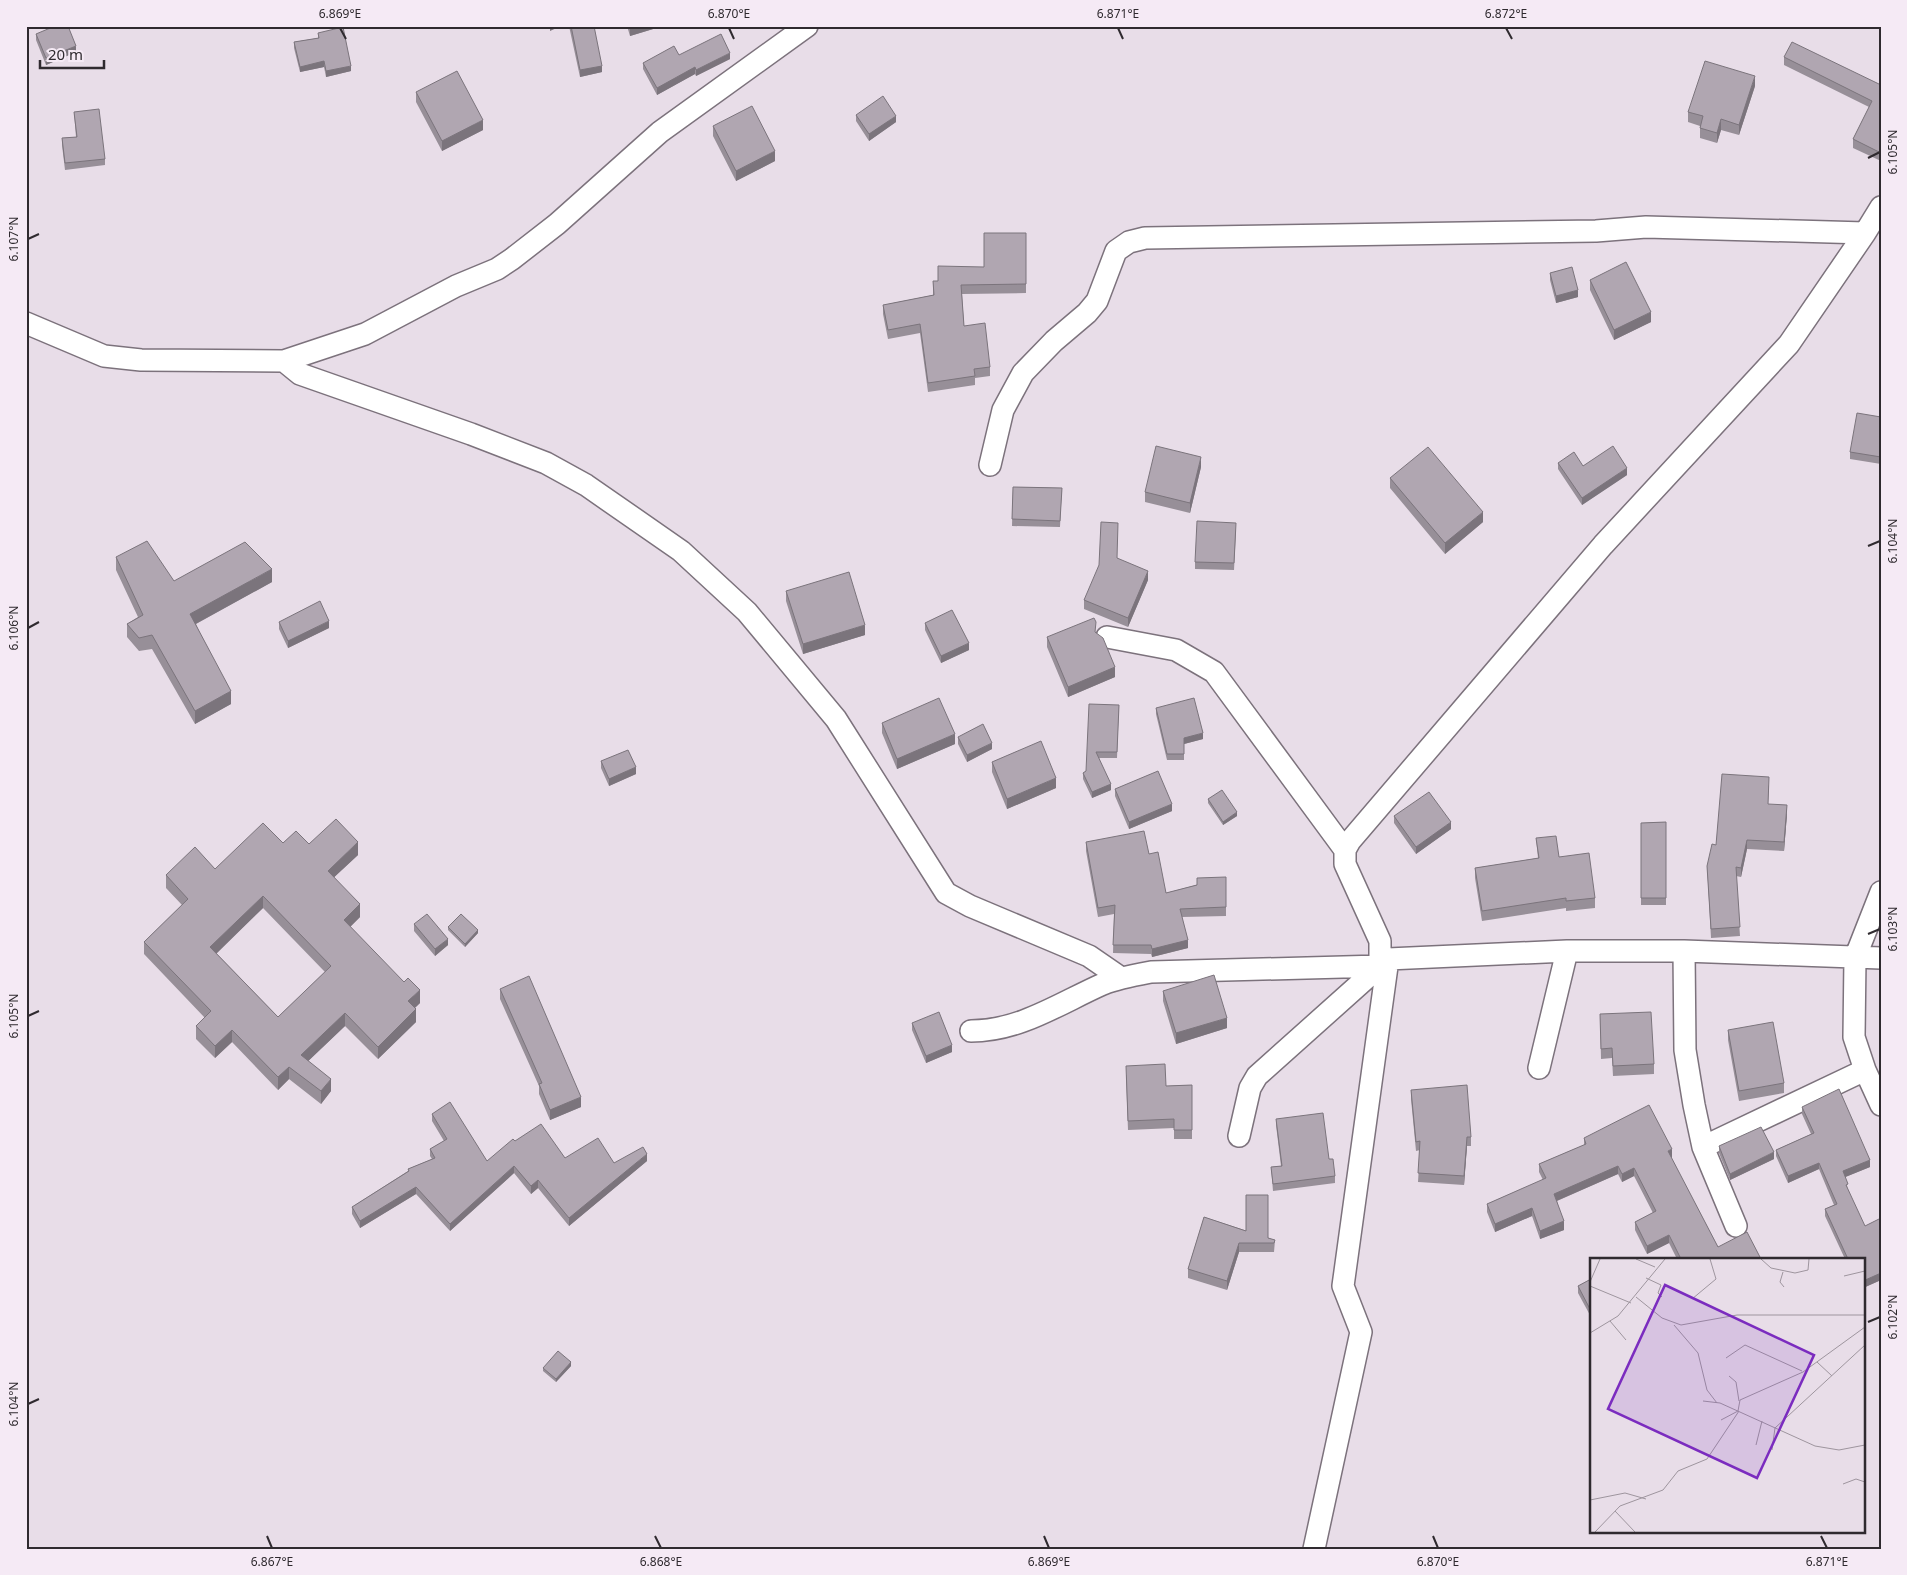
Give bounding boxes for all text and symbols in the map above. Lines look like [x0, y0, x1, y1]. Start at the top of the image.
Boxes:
text: 6.869°E [319, 5, 361, 22]
text: 6.870°E [708, 5, 750, 22]
text: 6.871°E [1097, 5, 1139, 22]
text: 6.872°E [1485, 5, 1527, 22]
scale bar [40, 38, 104, 70]
text: 20 m [48, 44, 83, 64]
text: 6.105°N [1884, 130, 1901, 174]
text: 6.107°N [5, 217, 22, 261]
text: 6.104°N [1884, 519, 1901, 563]
text: 6.106°N [5, 606, 22, 650]
text: 6.103°N [1884, 907, 1901, 951]
text: 6.105°N [5, 994, 22, 1038]
inset map [1590, 1258, 1864, 1532]
text: 6.102°N [1884, 1295, 1901, 1339]
text: 6.104°N [5, 1382, 22, 1426]
text: 6.867°E [251, 1553, 293, 1570]
text: 6.868°E [640, 1553, 682, 1570]
text: 6.869°E [1028, 1553, 1070, 1570]
text: 6.870°E [1417, 1553, 1459, 1570]
text: 6.871°E [1806, 1553, 1848, 1570]

